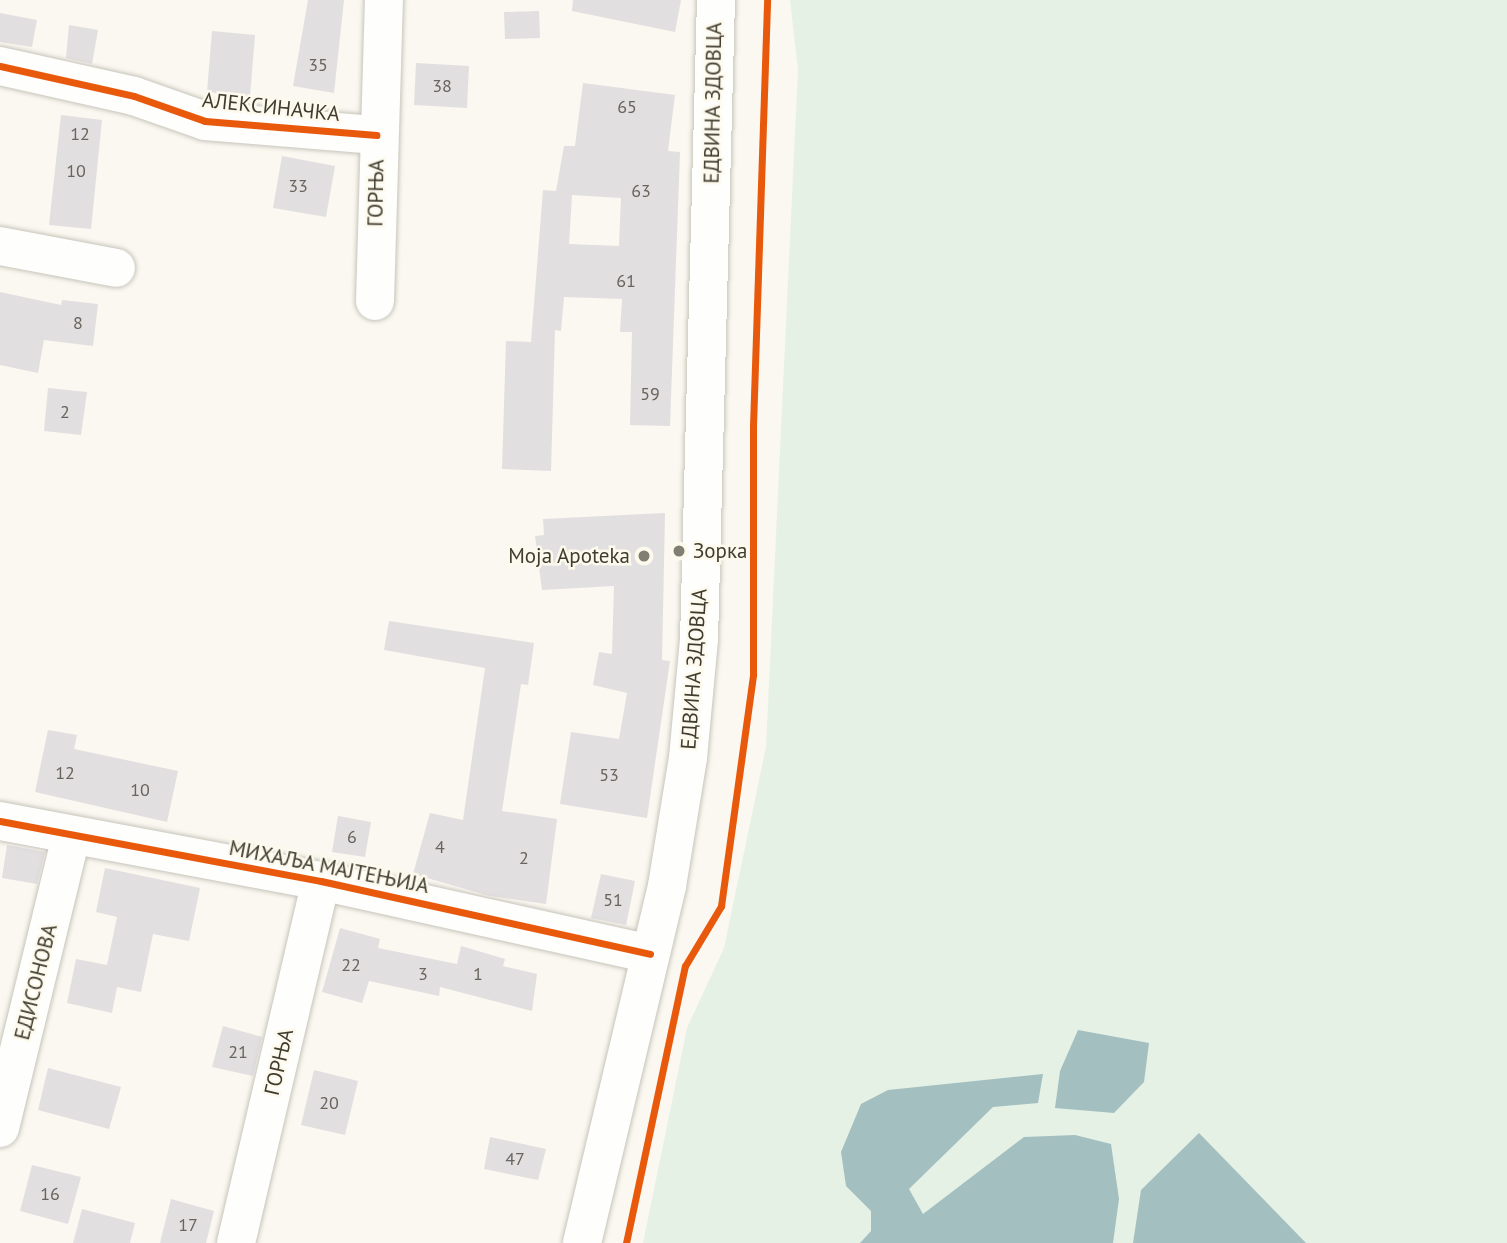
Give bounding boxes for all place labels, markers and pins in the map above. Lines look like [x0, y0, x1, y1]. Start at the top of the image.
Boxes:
place label: Зорка [693, 538, 747, 564]
place label: Moja Apoteka [508, 543, 630, 569]
marker: Зорка [671, 543, 687, 559]
marker: Moja Apoteka [636, 548, 652, 564]

